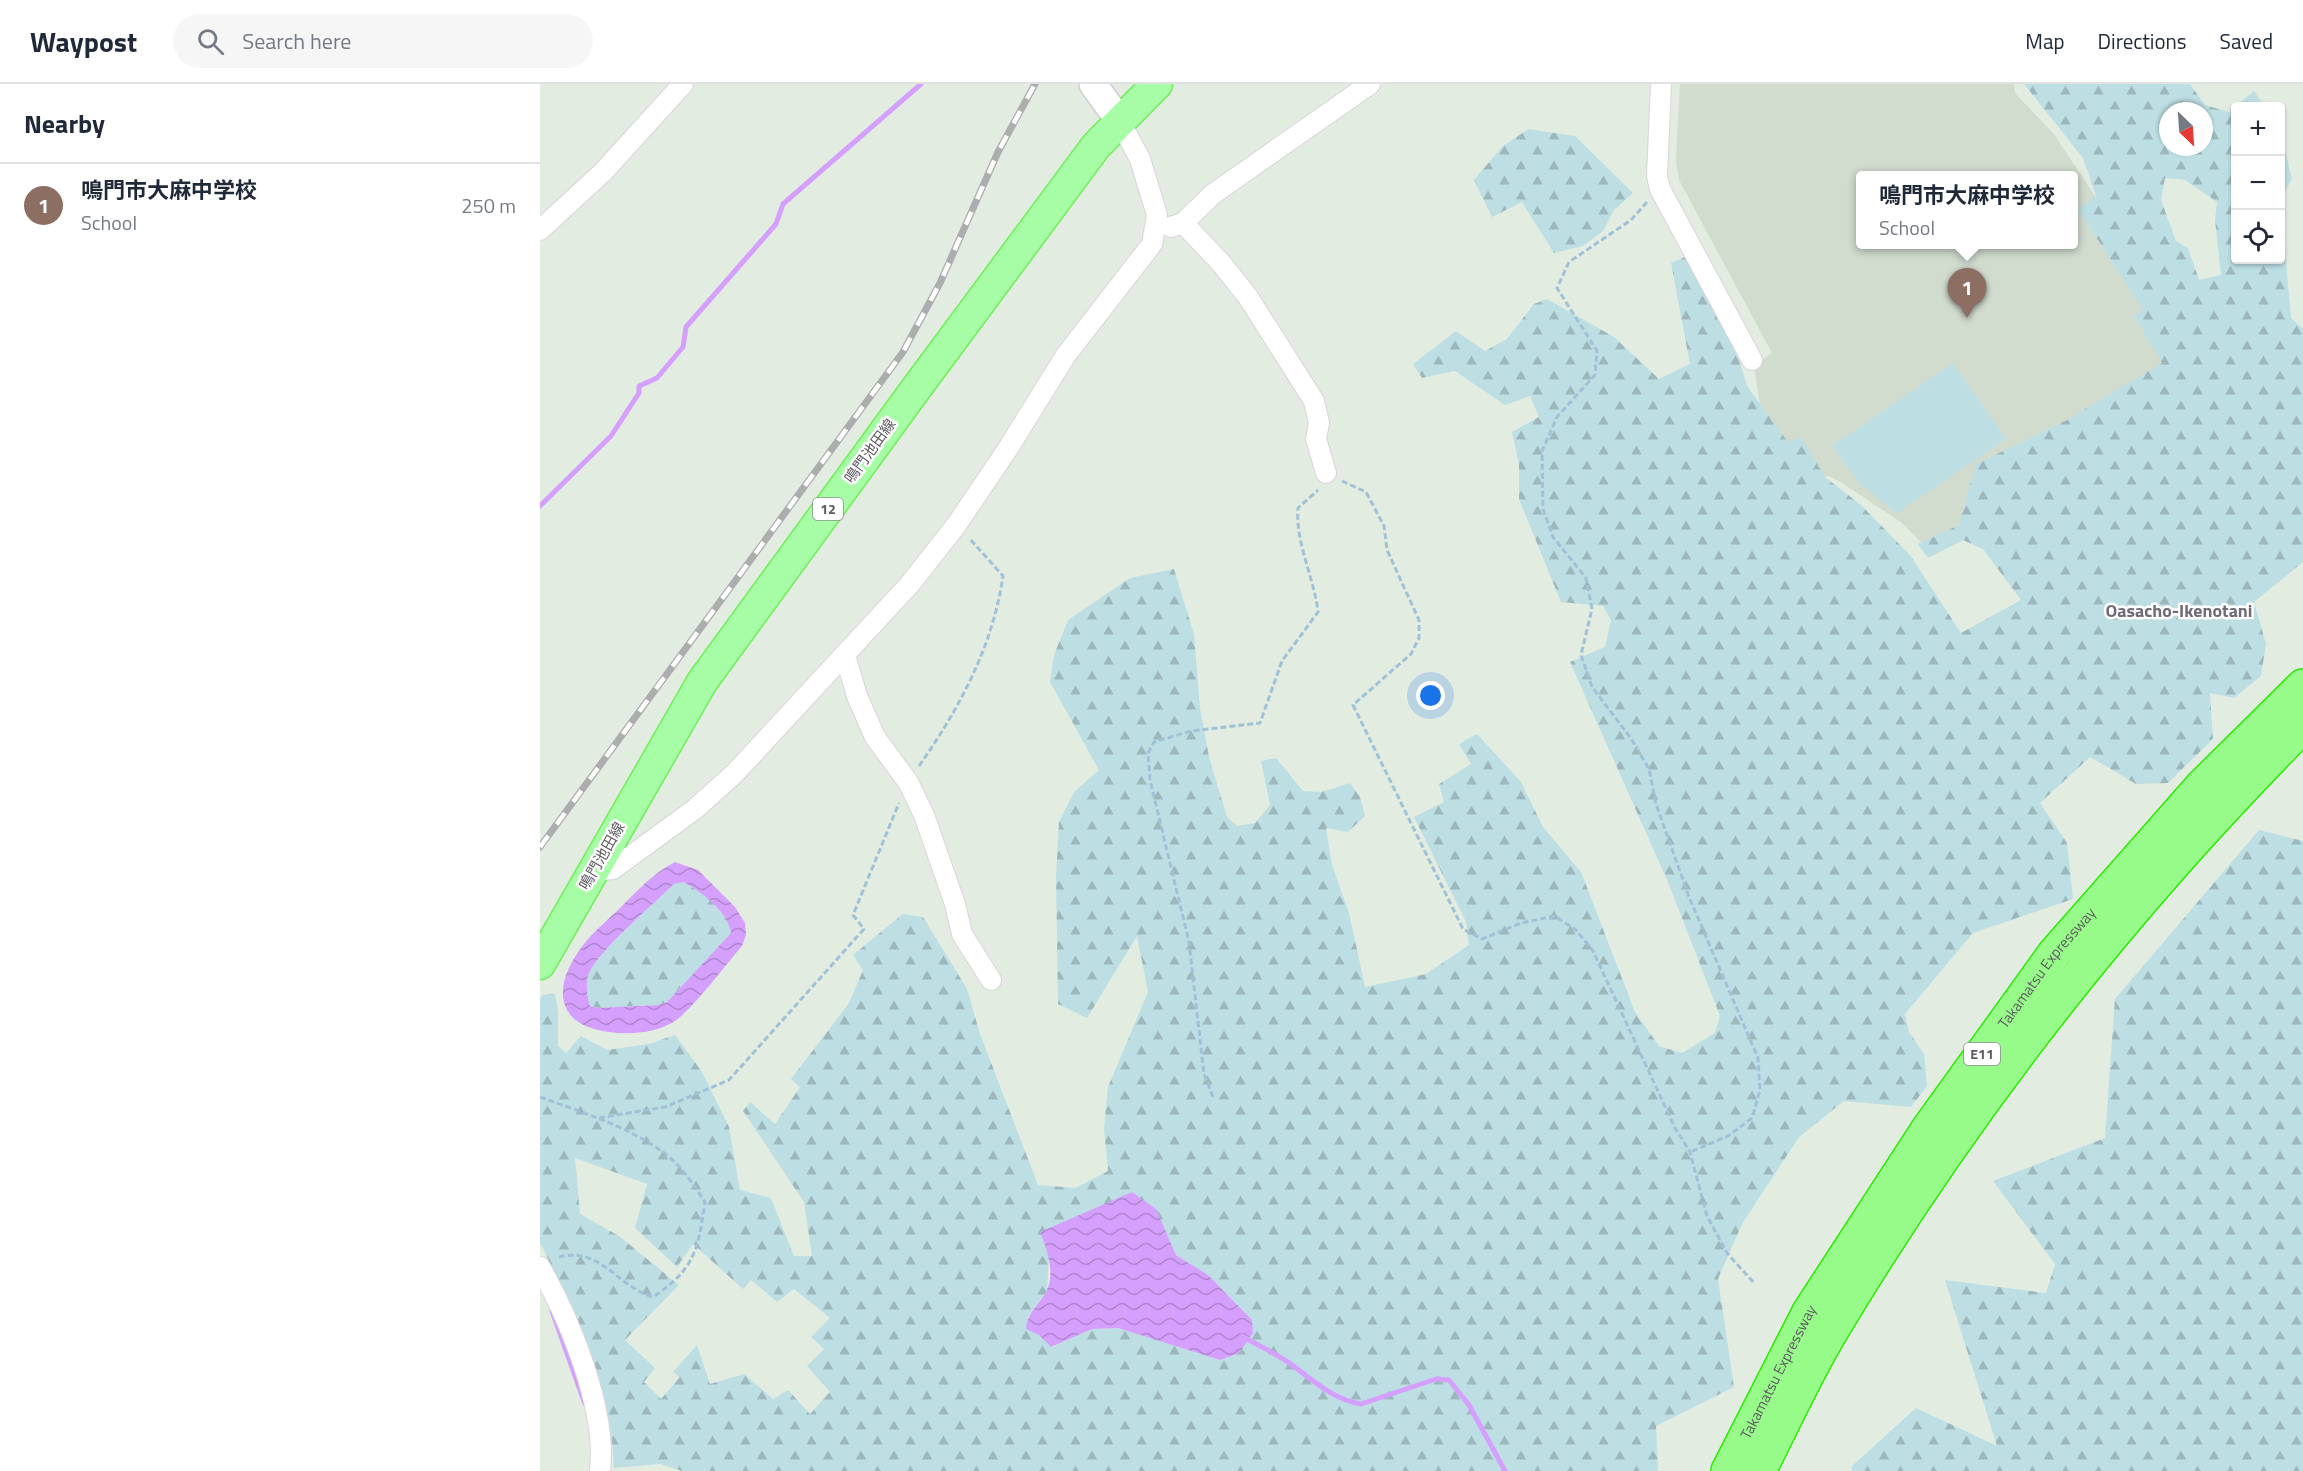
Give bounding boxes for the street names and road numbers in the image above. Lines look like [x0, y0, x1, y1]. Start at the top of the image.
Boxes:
street label: 鳴門池田線 [838, 414, 901, 488]
road number: 12 [813, 498, 843, 520]
street label: 鳴門池田線 [573, 818, 630, 894]
street label: Takamatsu Expressway [1992, 902, 2101, 1033]
road number: E11 [1964, 1043, 2000, 1065]
street label: Takamatsu Expressway [1734, 1300, 1822, 1443]

